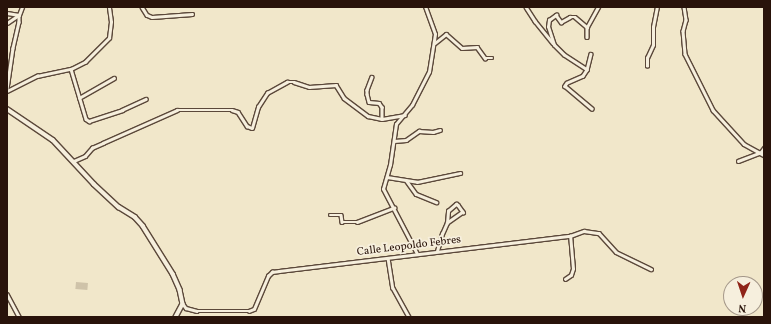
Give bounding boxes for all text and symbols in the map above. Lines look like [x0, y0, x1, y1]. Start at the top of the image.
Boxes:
street label: Calle Leopoldo Febres [356, 234, 462, 260]
north arrow [723, 276, 763, 316]
text: N [738, 300, 747, 315]

